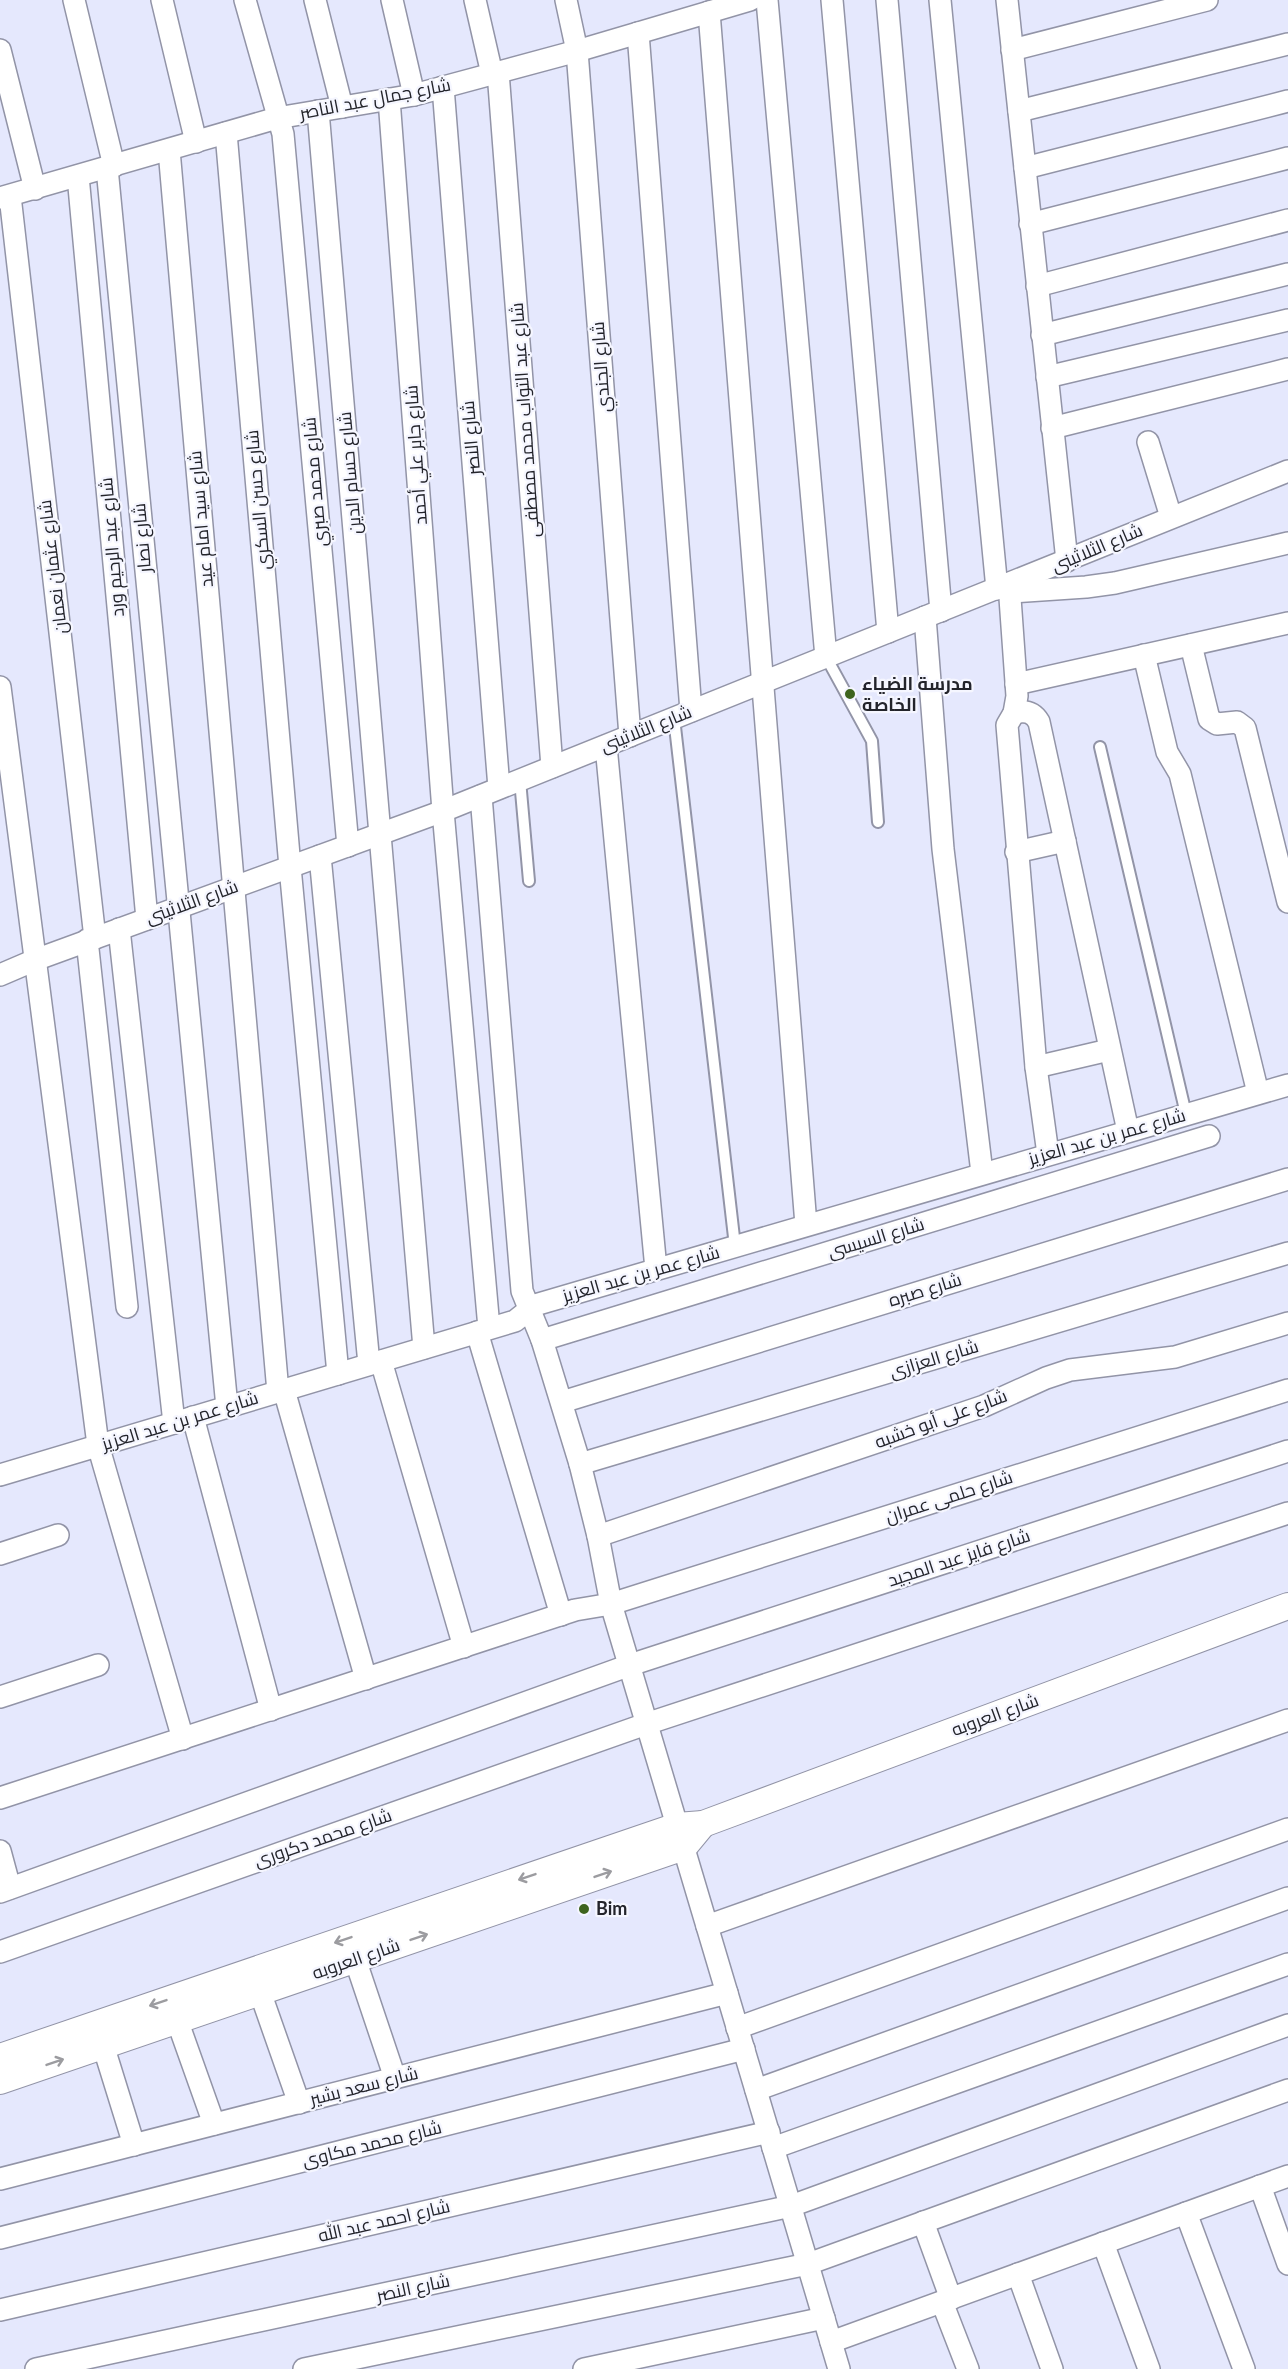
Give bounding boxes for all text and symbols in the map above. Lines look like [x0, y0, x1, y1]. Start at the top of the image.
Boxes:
street label: شارع جمال عبد الناصر [296, 73, 453, 126]
street label: شارع عبد التواب محمد مصطفى [505, 302, 545, 538]
street label: شارع الجندي [586, 321, 618, 413]
street label: شارع جابر علي أحمد [399, 384, 435, 526]
street label: شارع النصر [456, 400, 486, 477]
street label: شارع حسام الدين [333, 411, 367, 535]
street label: شارع محمد صبري [297, 416, 335, 548]
street label: شارع حسن السكري [240, 429, 278, 571]
street label: شارع سيد امام عيد [183, 450, 219, 588]
street label: شارع عبد الرحيم ورد [94, 476, 130, 618]
street label: شارع عثمان نعمان [33, 498, 73, 636]
street label: شارع نصار [127, 502, 157, 575]
street label: شارع الثلاثينى [1048, 518, 1146, 578]
place label: مدرسة الضياء الخاصة [862, 672, 973, 715]
marker: مدرسة الضياء الخاصة [843, 687, 857, 701]
street label: شارع الثلاثينى [597, 700, 695, 758]
street label: شارع الثلاثينى [142, 874, 242, 930]
street label: شارع عمر بن عبد العزيز [1025, 1103, 1189, 1171]
street label: شارع السيسى [825, 1212, 927, 1264]
street label: شارع عمر بن عبد العزيز [559, 1240, 723, 1308]
street label: شارع صبره [885, 1267, 965, 1313]
street label: شارع العزازى [887, 1334, 981, 1384]
street label: شارع على أبو خشبه [871, 1384, 1011, 1454]
street label: شارع عمر بن عبد العزيز [98, 1386, 261, 1457]
street label: شارع حلمى عمران [882, 1465, 1016, 1529]
street label: شارع فايز عبد المجيد [885, 1524, 1033, 1592]
street label: شارع العروبه [948, 1688, 1042, 1742]
street label: شارع محمد دكرورى [251, 1803, 395, 1873]
one-way arrow [593, 1868, 612, 1879]
one-way arrow [518, 1872, 537, 1883]
place label: Bim [596, 1897, 627, 1919]
marker: Bim [577, 1902, 591, 1916]
one-way arrow [409, 1931, 428, 1942]
street label: شارع العروبه [309, 1933, 403, 1985]
one-way arrow [334, 1935, 353, 1946]
one-way arrow [149, 1998, 168, 2009]
one-way arrow [45, 2055, 64, 2066]
street label: شارع سعد بشير [306, 2061, 421, 2111]
street label: شارع محمد مكاوى [300, 2115, 444, 2173]
street label: شارع احمد عبد الله [316, 2194, 452, 2248]
street label: شارع النصر [373, 2268, 452, 2308]

